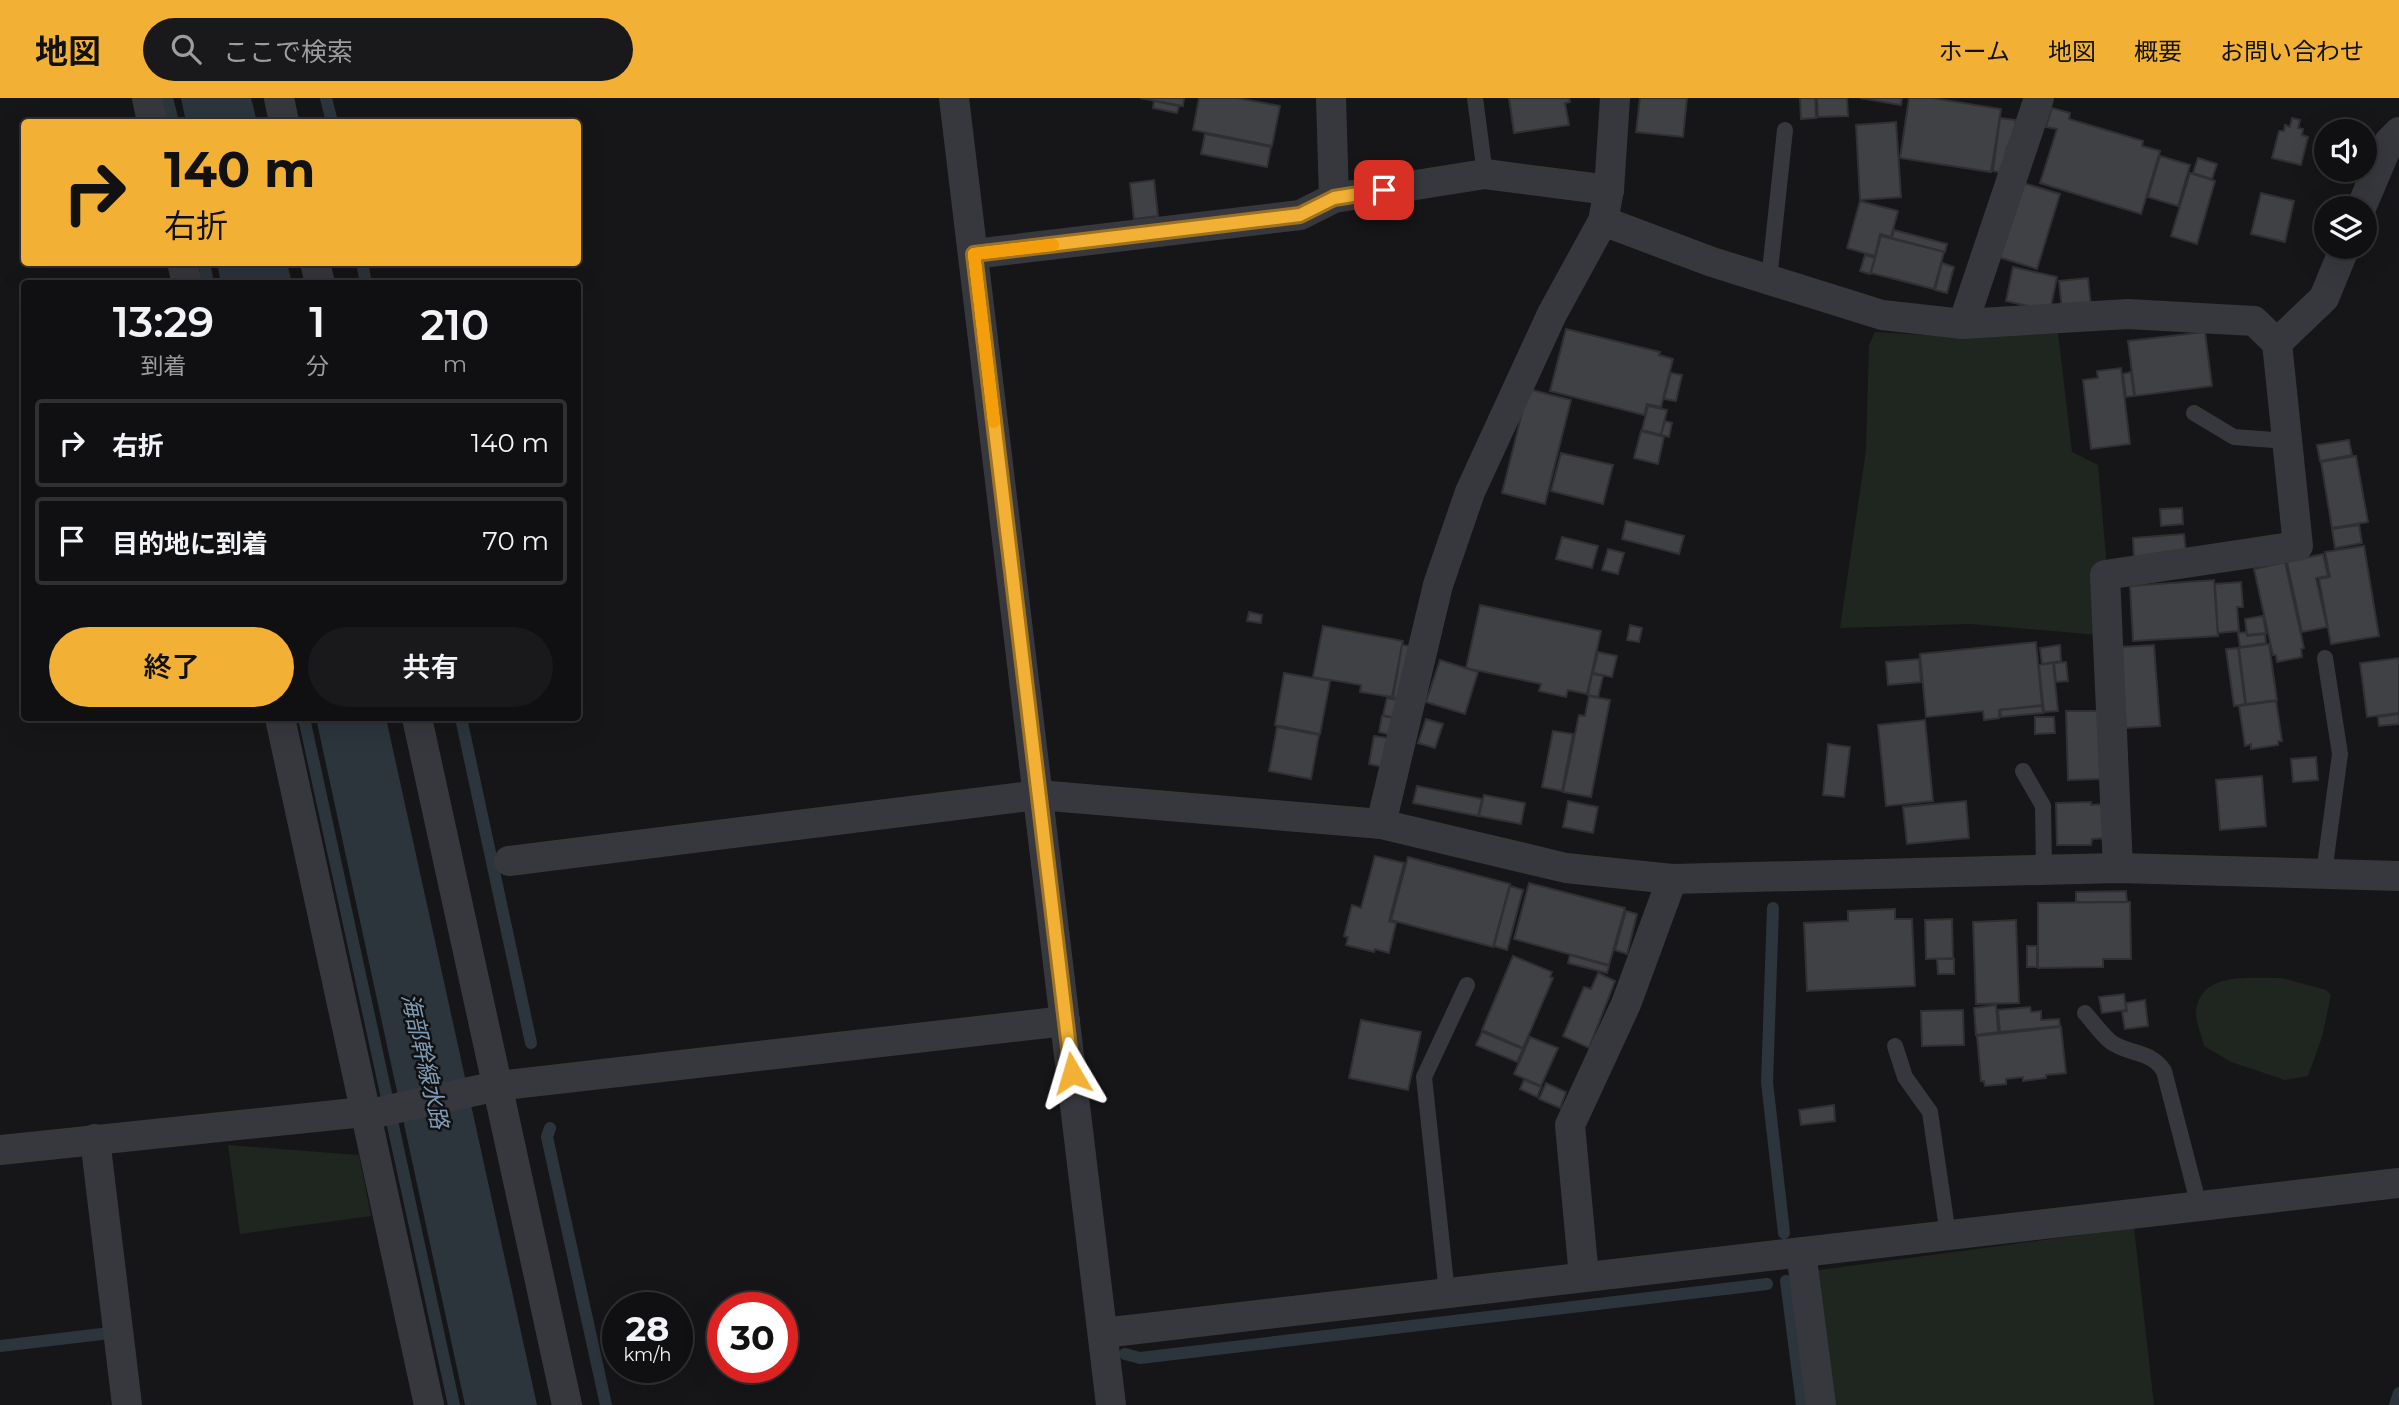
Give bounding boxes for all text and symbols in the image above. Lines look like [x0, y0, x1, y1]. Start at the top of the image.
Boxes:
search box [143, 18, 633, 81]
icon: search [167, 30, 205, 68]
text: 地図 [35, 31, 101, 71]
text: ここで検索 [223, 36, 353, 68]
text: ホーム [1939, 37, 2010, 66]
text: 地図 [2048, 37, 2096, 66]
text: 概要 [2134, 37, 2182, 66]
text: お問い合わせ [2220, 37, 2364, 66]
map controls [2314, 119, 2377, 259]
button: sound [2314, 119, 2377, 182]
text: 140 m [164, 140, 316, 199]
icon: right [49, 147, 140, 238]
pin [1354, 160, 1414, 220]
icon: arrive [1365, 171, 1403, 209]
button: layers [2314, 196, 2377, 259]
text: 右折 [164, 206, 228, 245]
text: 13:29 [113, 296, 214, 348]
text: 1 [309, 296, 325, 348]
text: 210 [421, 299, 489, 351]
text: m [443, 350, 467, 378]
text: 到着 [140, 352, 186, 380]
text: 分 [306, 352, 329, 380]
icon: right [53, 424, 91, 462]
text: 140 m [471, 427, 549, 459]
text: 右折 [112, 430, 164, 462]
icon: arrive [53, 522, 91, 560]
text: 70 m [483, 525, 549, 557]
text: 目的地に到着 [112, 528, 268, 560]
button: 終了 [49, 627, 294, 707]
button: 共有 [308, 627, 553, 707]
water label: 海部幹線水路 [396, 991, 455, 1133]
position arrow [1035, 1036, 1109, 1110]
speed limit sign: 30 [707, 1292, 798, 1383]
text: 28 [626, 1307, 669, 1350]
text: km/h [623, 1344, 672, 1366]

